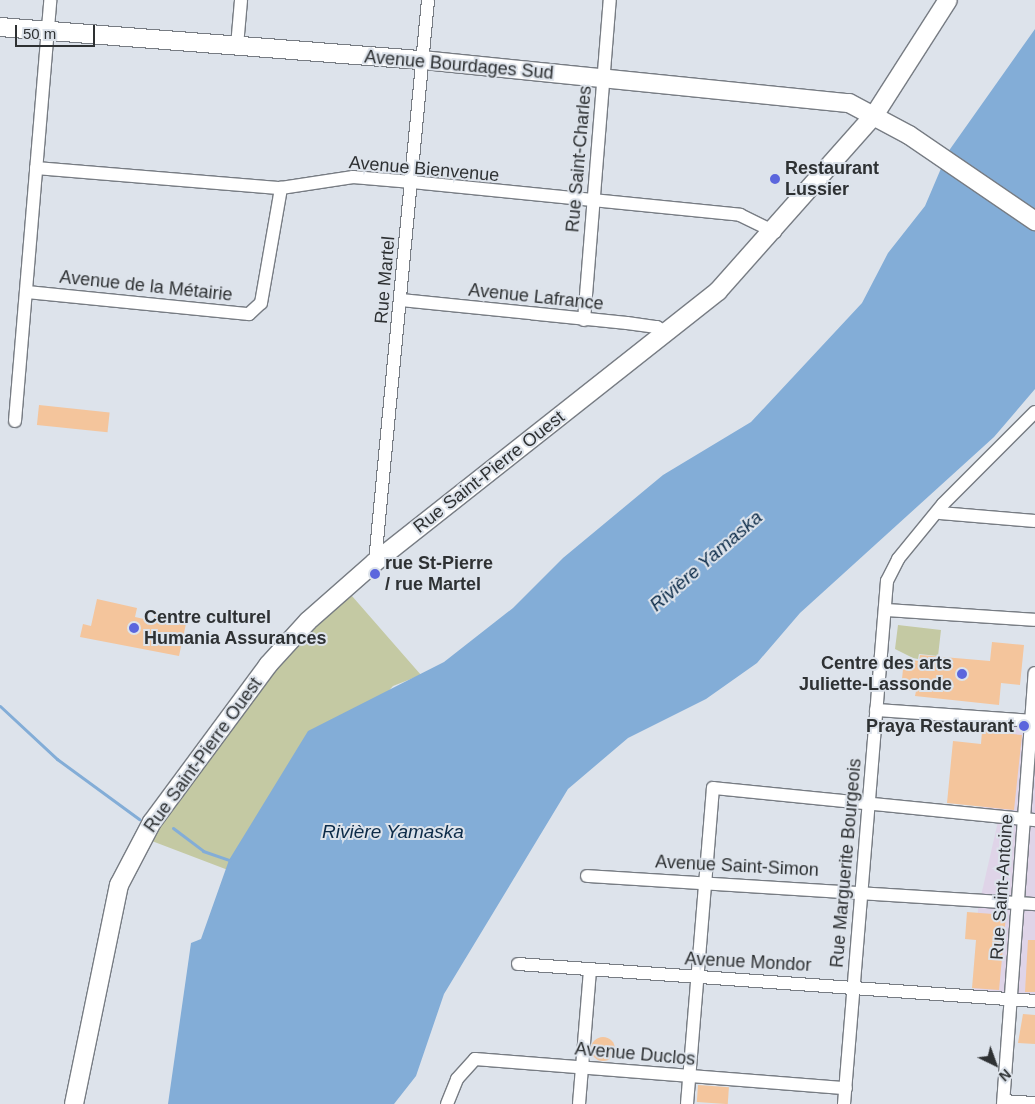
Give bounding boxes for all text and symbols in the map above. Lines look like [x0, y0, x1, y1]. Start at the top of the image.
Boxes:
scale bar [18, 15, 98, 47]
text: 50 m [23, 25, 56, 42]
street label: Avenue Bourdages Sud [364, 46, 554, 84]
street label: Rue Saint-Charles [562, 85, 596, 233]
street label: Avenue Bienvenue [348, 152, 500, 186]
place label: Restaurant Lussier [785, 158, 879, 200]
marker: Restaurant Lussier [769, 173, 781, 185]
street label: Rue Martel [370, 235, 400, 325]
street label: Avenue de la Métairie [58, 266, 234, 306]
street label: Avenue Lafrance [467, 279, 605, 315]
street label: Rue Saint-Pierre Ouest [409, 406, 569, 538]
water label: Rivière Yamaska [645, 506, 767, 616]
place label: rue St-Pierre / rue Martel [385, 553, 493, 596]
marker: rue St-Pierre / rue Martel [369, 568, 381, 580]
place label: Centre culturel Humania Assurances [144, 607, 327, 650]
marker: Centre culturel Humania Assurances [128, 622, 140, 634]
place label: Centre des arts Juliette-Lassonde [799, 653, 952, 696]
marker: Centre des arts Juliette-Lassonde [956, 668, 968, 680]
street label: Rue Saint-Pierre Ouest [140, 673, 266, 837]
place label: Praya Restaurant [866, 715, 1014, 737]
marker: Praya Restaurant [1018, 720, 1030, 732]
street label: Rue Marguerite Bourgeois [826, 757, 866, 969]
street label: Rue Saint-Antoine [986, 813, 1018, 961]
water label: Rivière Yamaska [322, 821, 464, 843]
street label: Avenue Saint-Simon [655, 851, 819, 881]
street label: Avenue Mondor [684, 948, 812, 976]
street label: Avenue Duclos [574, 1038, 696, 1070]
north arrow [970, 1039, 1020, 1089]
text: N [996, 1066, 1014, 1084]

